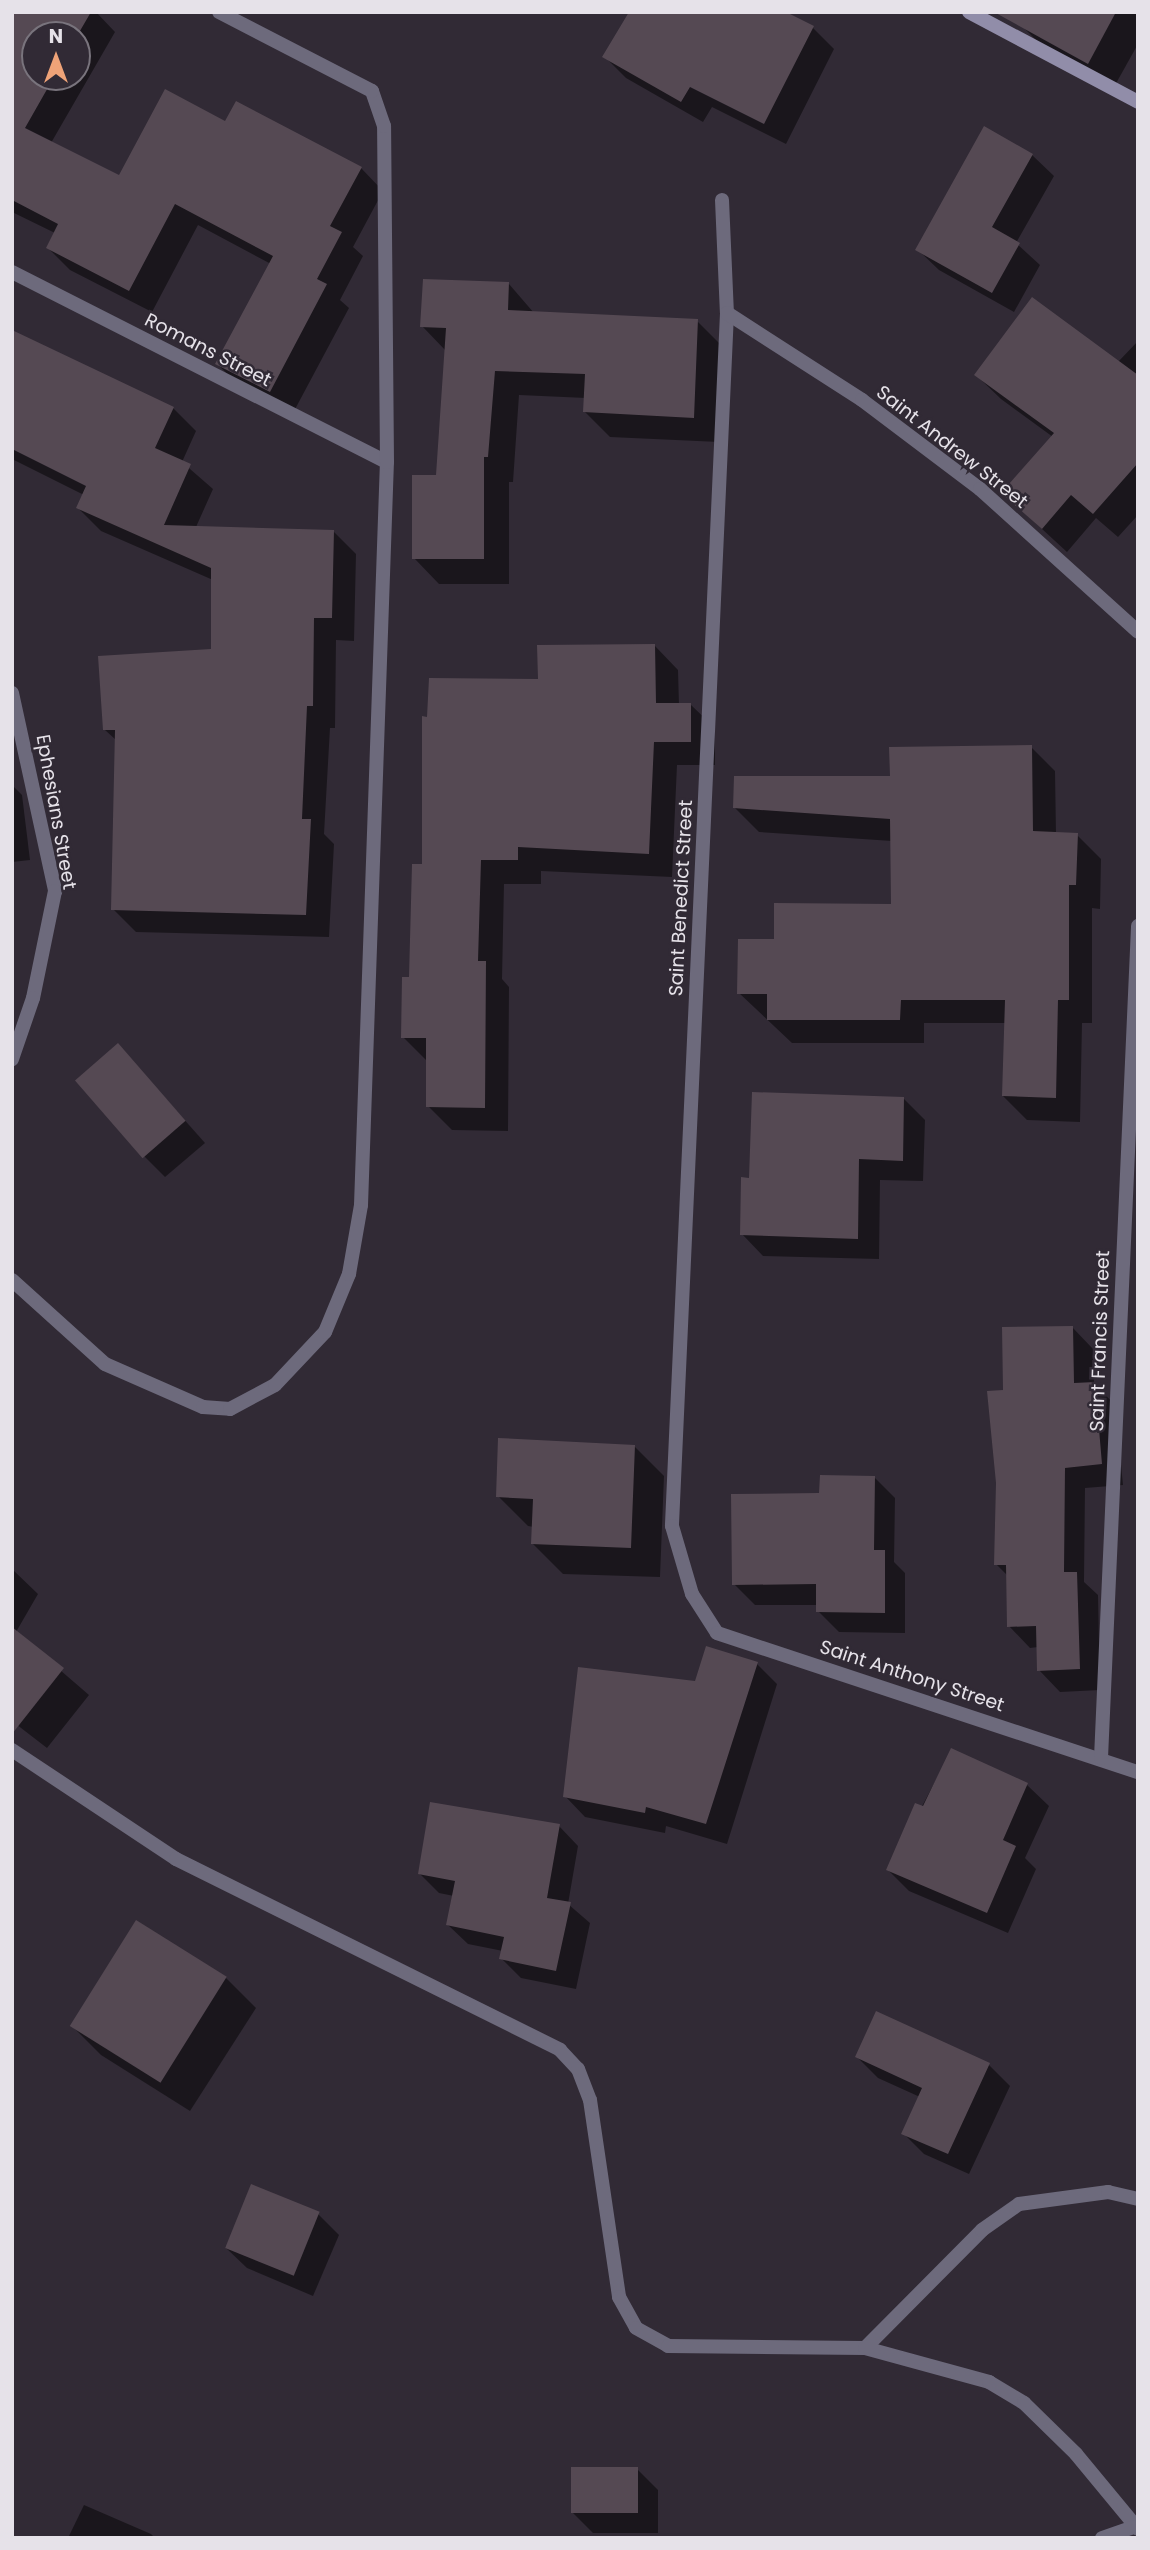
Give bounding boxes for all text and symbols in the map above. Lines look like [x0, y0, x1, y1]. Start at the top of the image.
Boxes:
north arrow [21, 21, 91, 91]
text: N [49, 23, 63, 50]
street label: Romans Street [141, 308, 275, 392]
street label: Saint Andrew Street [872, 381, 1032, 513]
street label: Ephesians Street [31, 733, 81, 891]
street label: Saint Benedict Street [664, 799, 698, 997]
street label: Saint Francis Street [1085, 1250, 1115, 1432]
street label: Saint Anthony Street [817, 1635, 1007, 1717]

